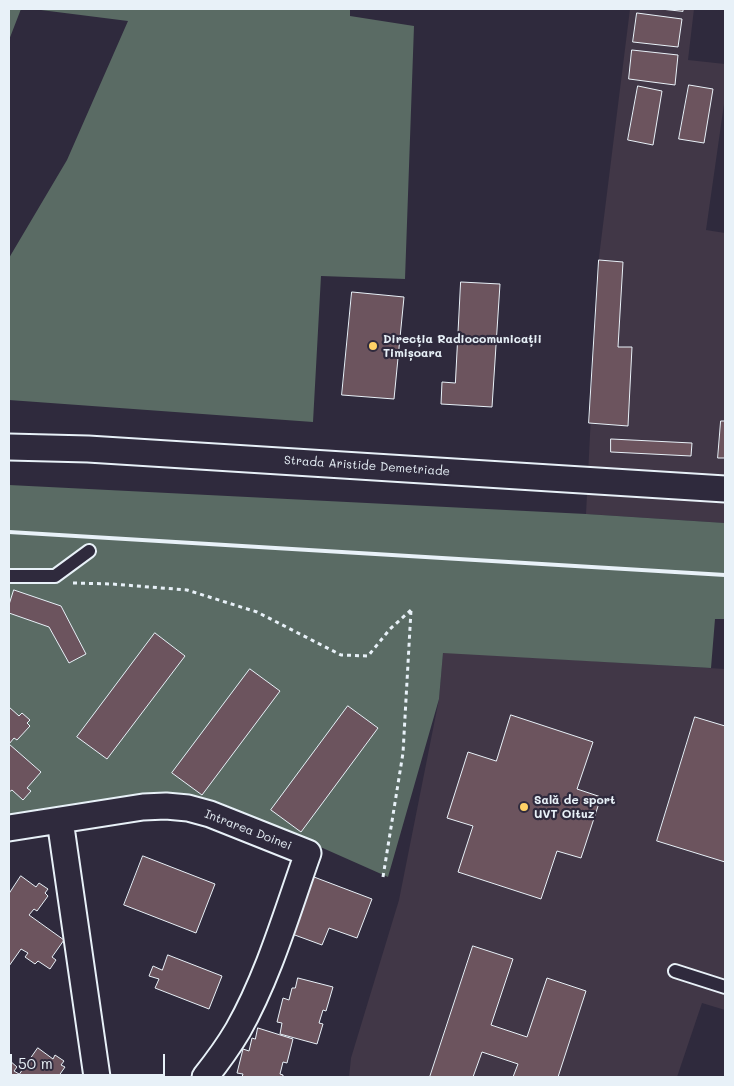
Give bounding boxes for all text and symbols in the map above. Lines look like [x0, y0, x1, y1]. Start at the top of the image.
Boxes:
place label: Direcția Radiocomunicații Timișoara [383, 332, 542, 360]
marker: Direcția Radiocomunicații Timișoara [367, 340, 379, 352]
street label: Strada Aristide Demetriade [284, 453, 450, 479]
place label: Sală de sport UVT Oituz [534, 793, 615, 821]
marker: Sală de sport UVT Oituz [518, 801, 530, 813]
street label: Intrarea Doinei [202, 807, 294, 853]
scale bar [12, 1044, 168, 1076]
text: 50 m [18, 1053, 53, 1073]

